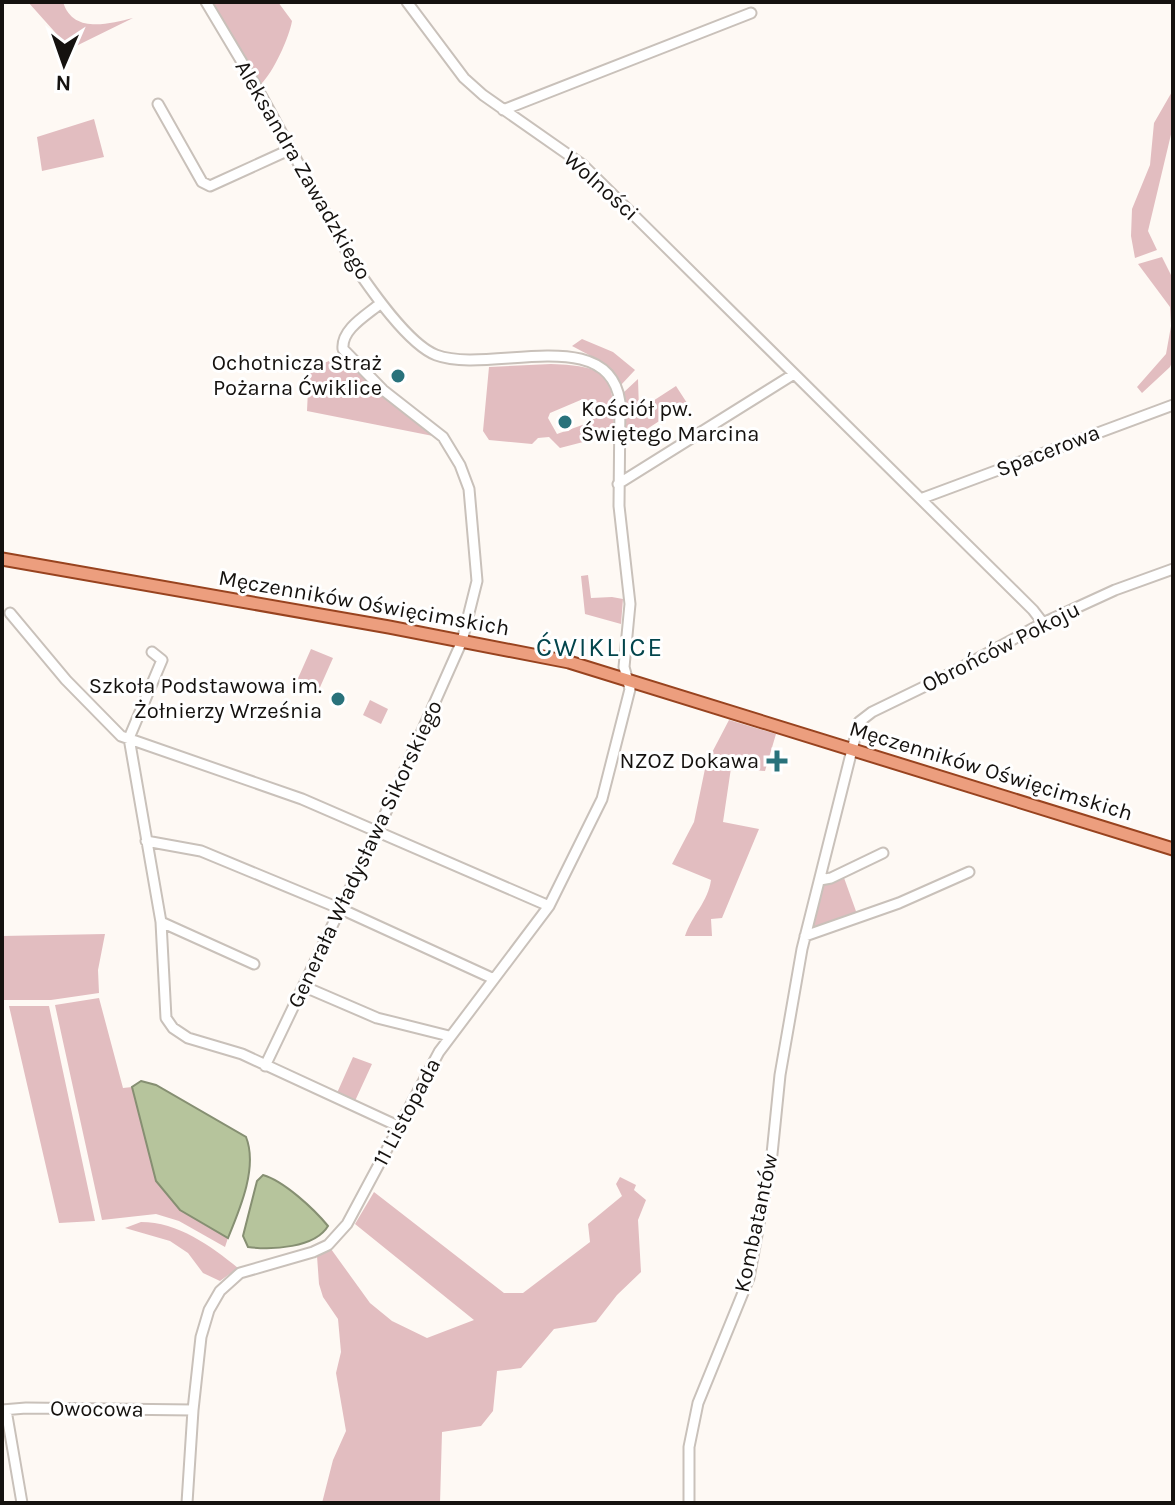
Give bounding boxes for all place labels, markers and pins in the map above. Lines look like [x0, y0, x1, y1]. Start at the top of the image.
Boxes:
place label: Ochotnicza Straż Pożarna Ćwiklice [212, 350, 382, 401]
marker: Ochotnicza Straż Pożarna Ćwiklice [389, 367, 407, 385]
place label: Kościół pw. Świętego Marcina [581, 396, 759, 447]
marker: Kościół pw. Świętego Marcina [556, 413, 574, 431]
place label: Szkoła Podstawowa im. Żołnierzy Września [89, 673, 322, 724]
marker: Szkoła Podstawowa im. Żołnierzy Września [329, 690, 347, 708]
place label: NZOZ Dokawa [619, 748, 759, 774]
marker: NZOZ Dokawa [766, 750, 788, 772]

